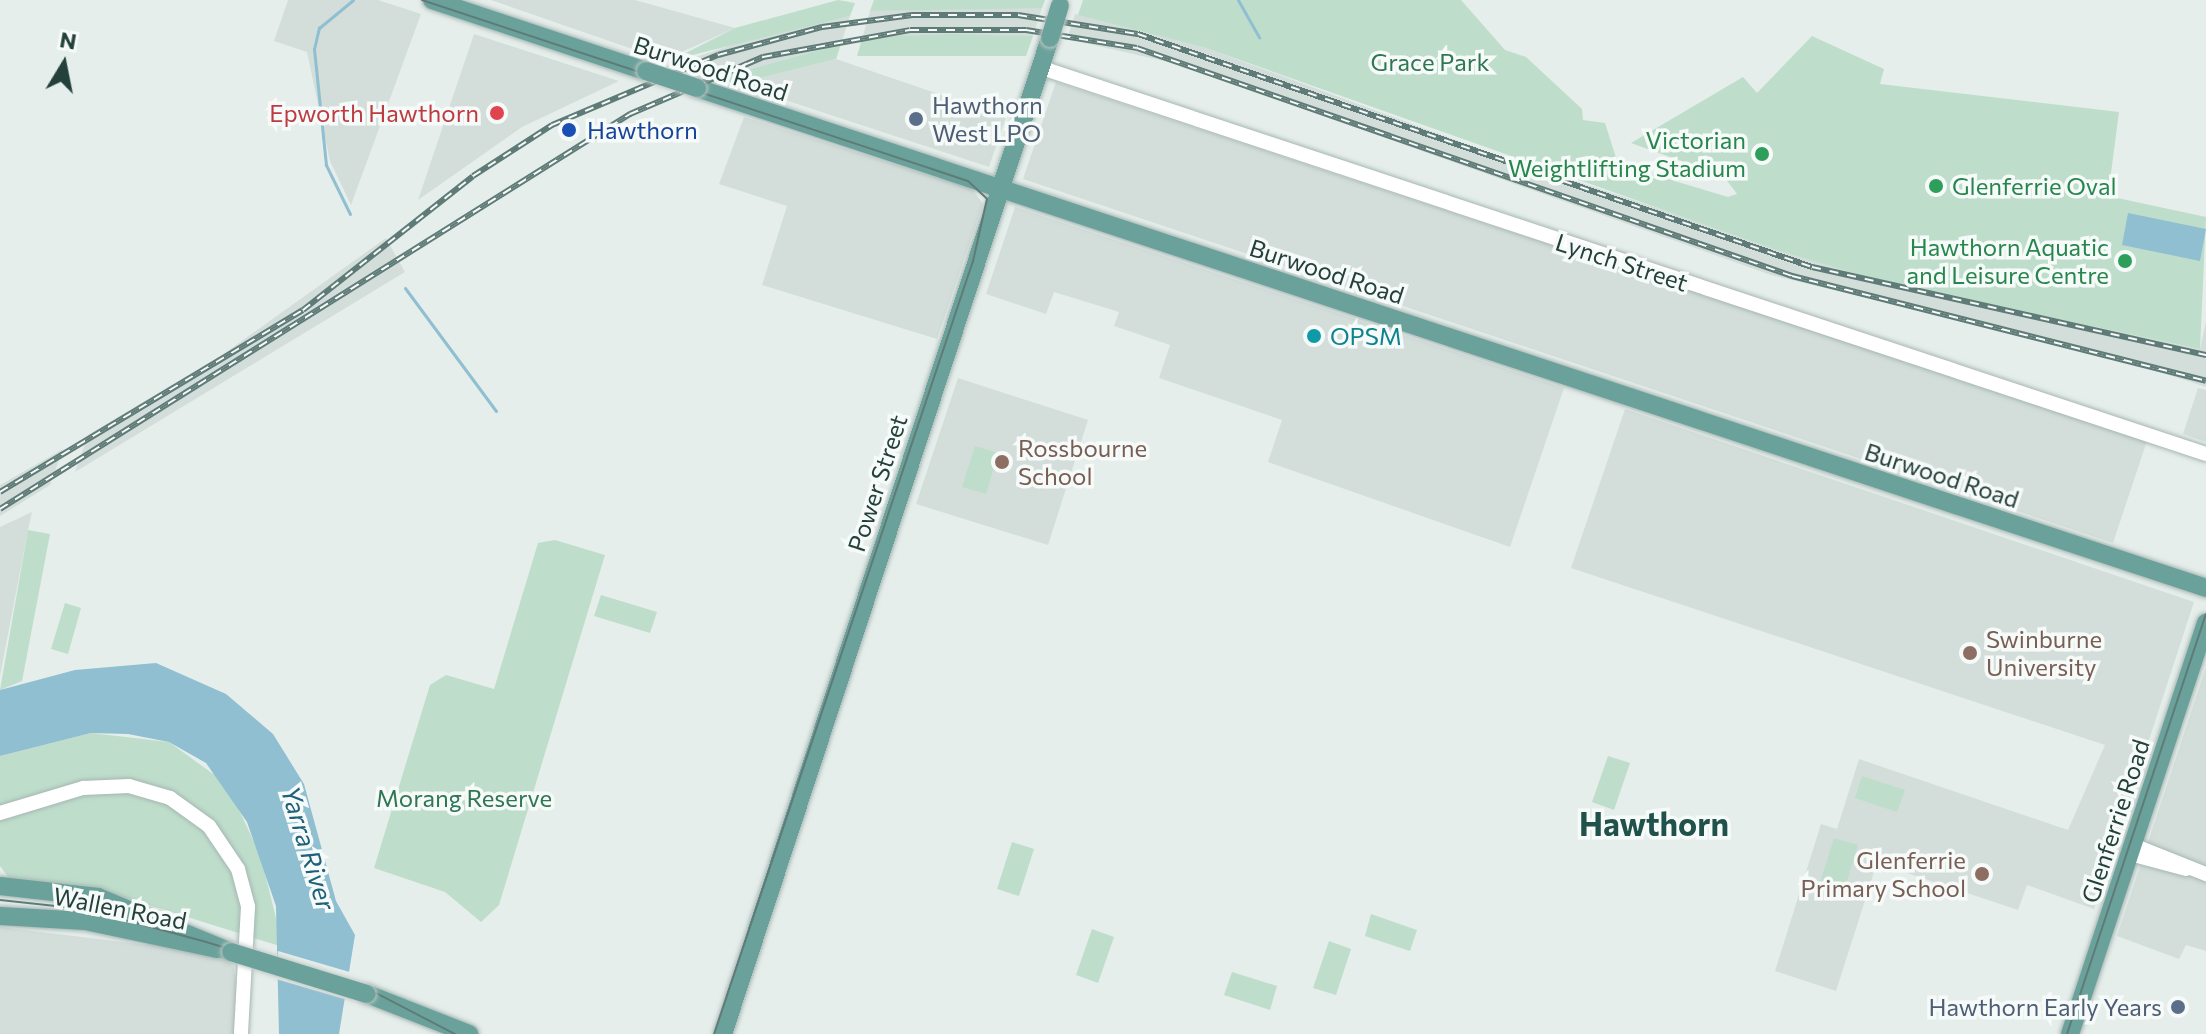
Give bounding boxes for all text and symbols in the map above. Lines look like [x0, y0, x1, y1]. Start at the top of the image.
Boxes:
north arrow [24, 24, 104, 104]
text: N [58, 25, 79, 55]
street label: Burwood Road [630, 30, 792, 106]
park label: Grace Park [1371, 48, 1489, 76]
place label: Hawthorn West LPO [932, 91, 1043, 147]
place label: Epworth Hawthorn [269, 99, 479, 127]
marker: Epworth Hawthorn [486, 102, 508, 124]
marker: Hawthorn West LPO [907, 110, 925, 128]
place label: Hawthorn [587, 116, 698, 144]
marker: Hawthorn [558, 119, 580, 141]
place label: Victorian Weightlifting Stadium [1508, 126, 1746, 182]
marker: Victorian Weightlifting Stadium [1753, 145, 1771, 163]
place label: Glenferrie Oval [1952, 172, 2117, 200]
marker: Glenferrie Oval [1927, 177, 1945, 195]
street label: Lynch Street [1552, 227, 1692, 297]
street label: Burwood Road [1246, 233, 1408, 309]
place label: Hawthorn Aquatic and Leisure Centre [1906, 233, 2109, 289]
marker: Hawthorn Aquatic and Leisure Centre [2116, 252, 2134, 270]
place label: OPSM [1330, 322, 1402, 350]
marker: OPSM [1305, 327, 1323, 345]
street label: Power Street [841, 411, 913, 555]
place label: Rossbourne School [1018, 434, 1147, 490]
street label: Burwood Road [1861, 437, 2023, 513]
marker: Rossbourne School [993, 453, 1011, 471]
place label: Swinburne University [1986, 625, 2102, 681]
marker: Swinburne University [1961, 644, 1979, 662]
street label: Glenferrie Road [2075, 736, 2155, 906]
water label: Yarra River [275, 782, 343, 914]
park label: Morang Reserve [376, 784, 552, 812]
district label: Hawthorn [1579, 804, 1729, 842]
place label: Glenferrie Primary School [1801, 846, 1966, 902]
marker: Glenferrie Primary School [1973, 865, 1991, 883]
street label: Wallen Road [51, 881, 189, 935]
place label: Hawthorn Early Years [1928, 993, 2162, 1021]
marker: Hawthorn Early Years [2169, 998, 2187, 1016]

